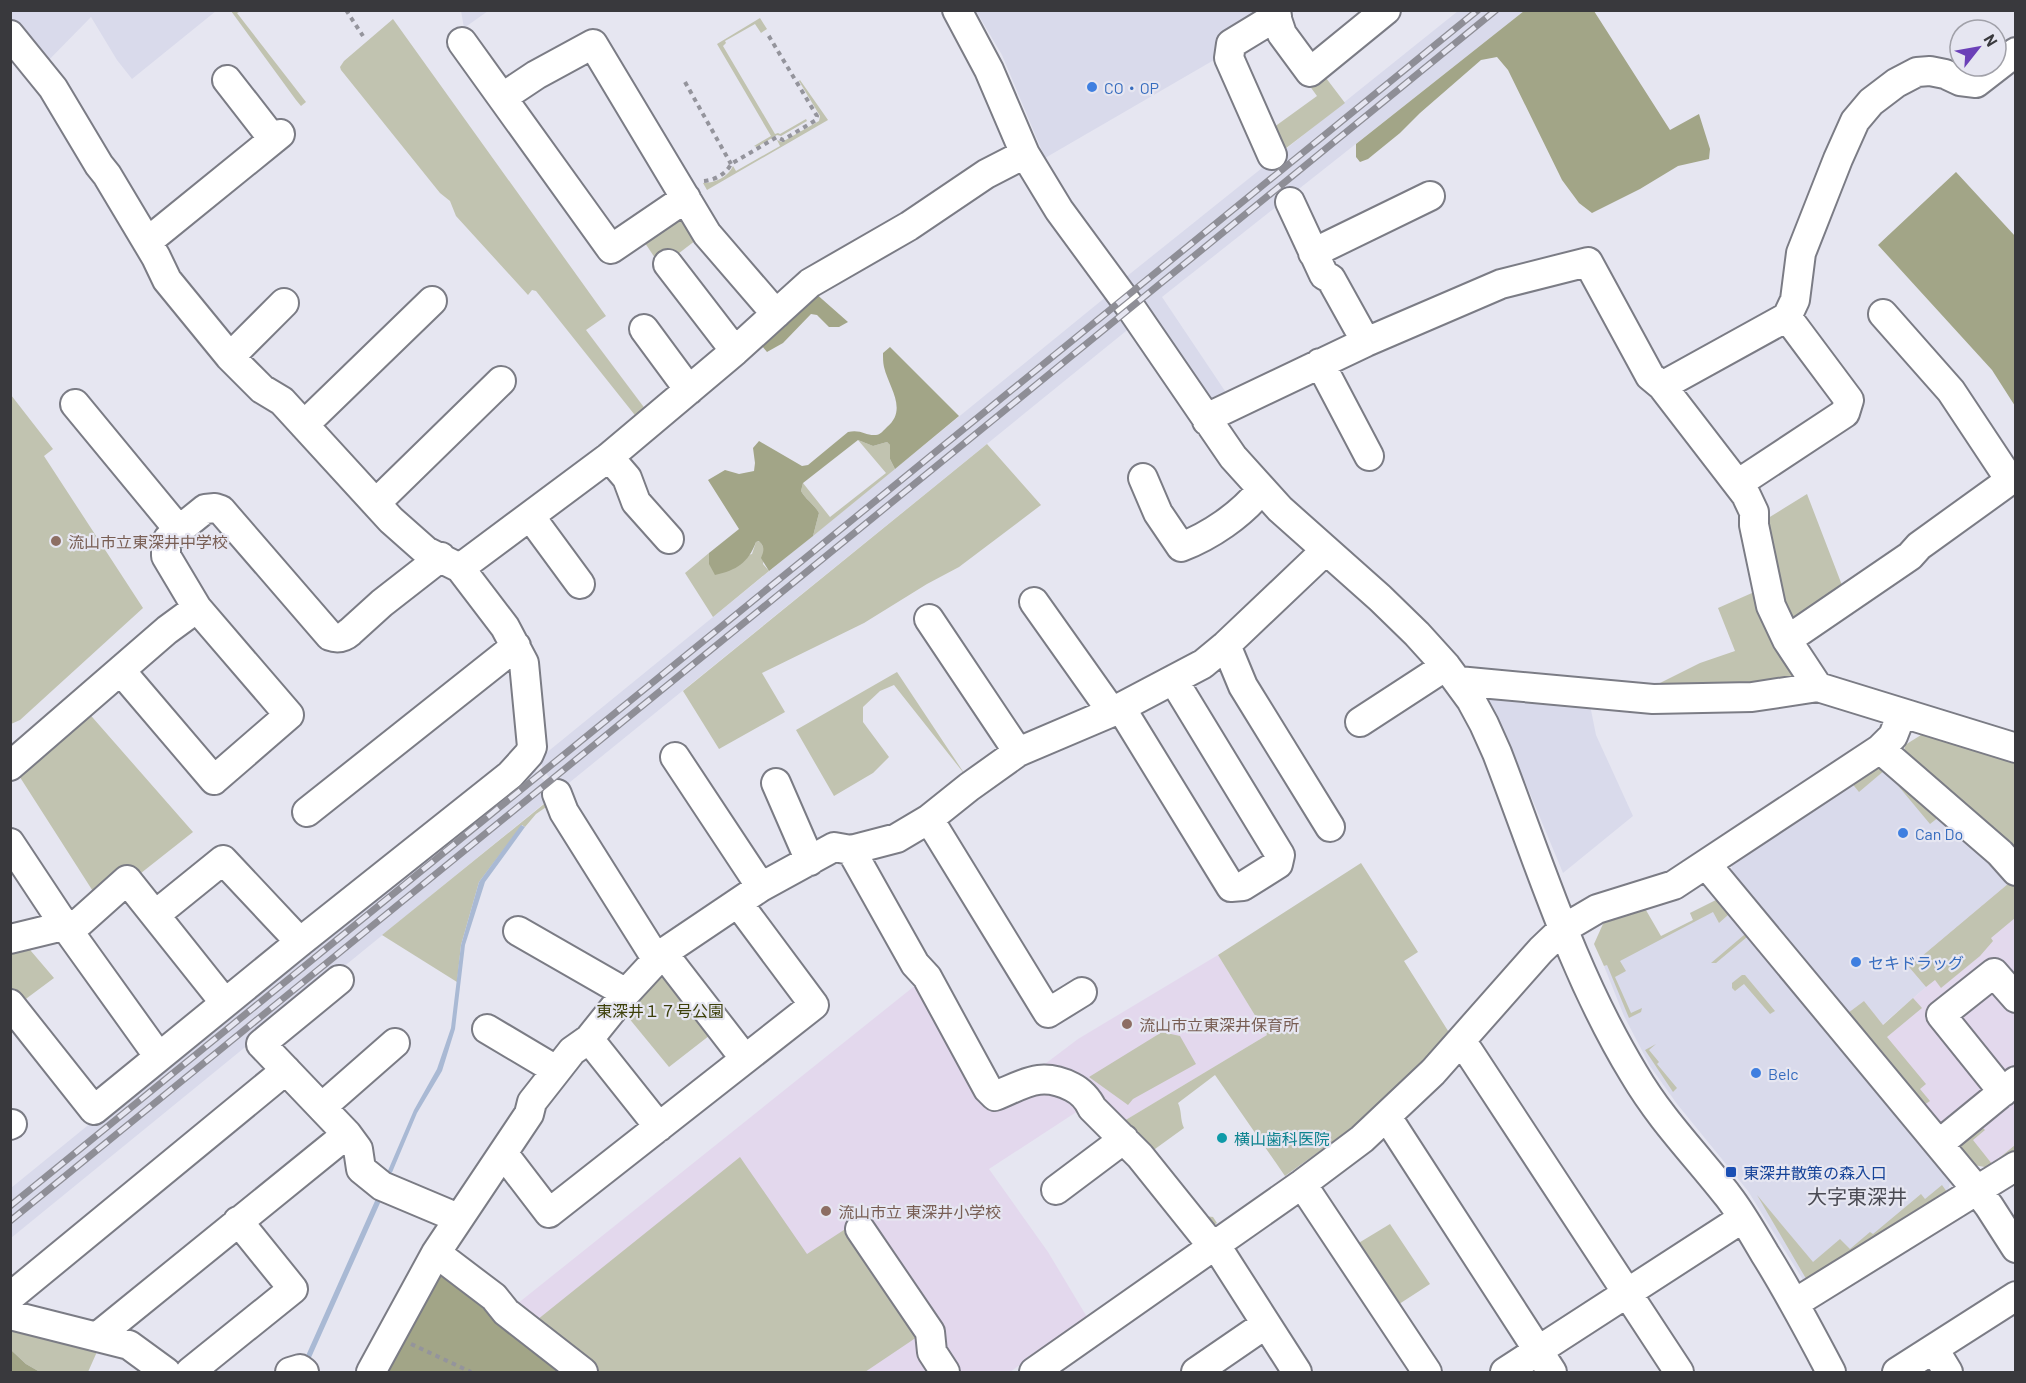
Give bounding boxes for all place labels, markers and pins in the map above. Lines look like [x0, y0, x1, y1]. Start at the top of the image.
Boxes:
place label: CO・OP [1104, 78, 1159, 97]
marker: CO・OP [1085, 80, 1099, 94]
place label: 流山市立東深井中学校 [68, 532, 228, 551]
marker: 流山市立東深井中学校 [49, 534, 63, 548]
place label: Can Do [1915, 824, 1963, 843]
marker: Can Do [1896, 826, 1910, 840]
place label: セキドラッグ [1868, 953, 1964, 972]
marker: セキドラッグ [1849, 955, 1863, 969]
place label: 流山市立東深井保育所 [1139, 1015, 1299, 1034]
marker: 流山市立東深井保育所 [1120, 1017, 1134, 1031]
place label: Belc [1768, 1064, 1799, 1083]
marker: Belc [1749, 1066, 1763, 1080]
place label: 横山歯科医院 [1234, 1129, 1330, 1148]
marker: 横山歯科医院 [1215, 1131, 1229, 1145]
place label: 東深井散策の森入口 [1743, 1163, 1887, 1182]
marker: 東深井散策の森入口 [1724, 1165, 1738, 1179]
place label: 流山市立 東深井小学校 [838, 1202, 1001, 1221]
marker: 流山市立 東深井小学校 [819, 1204, 833, 1218]

